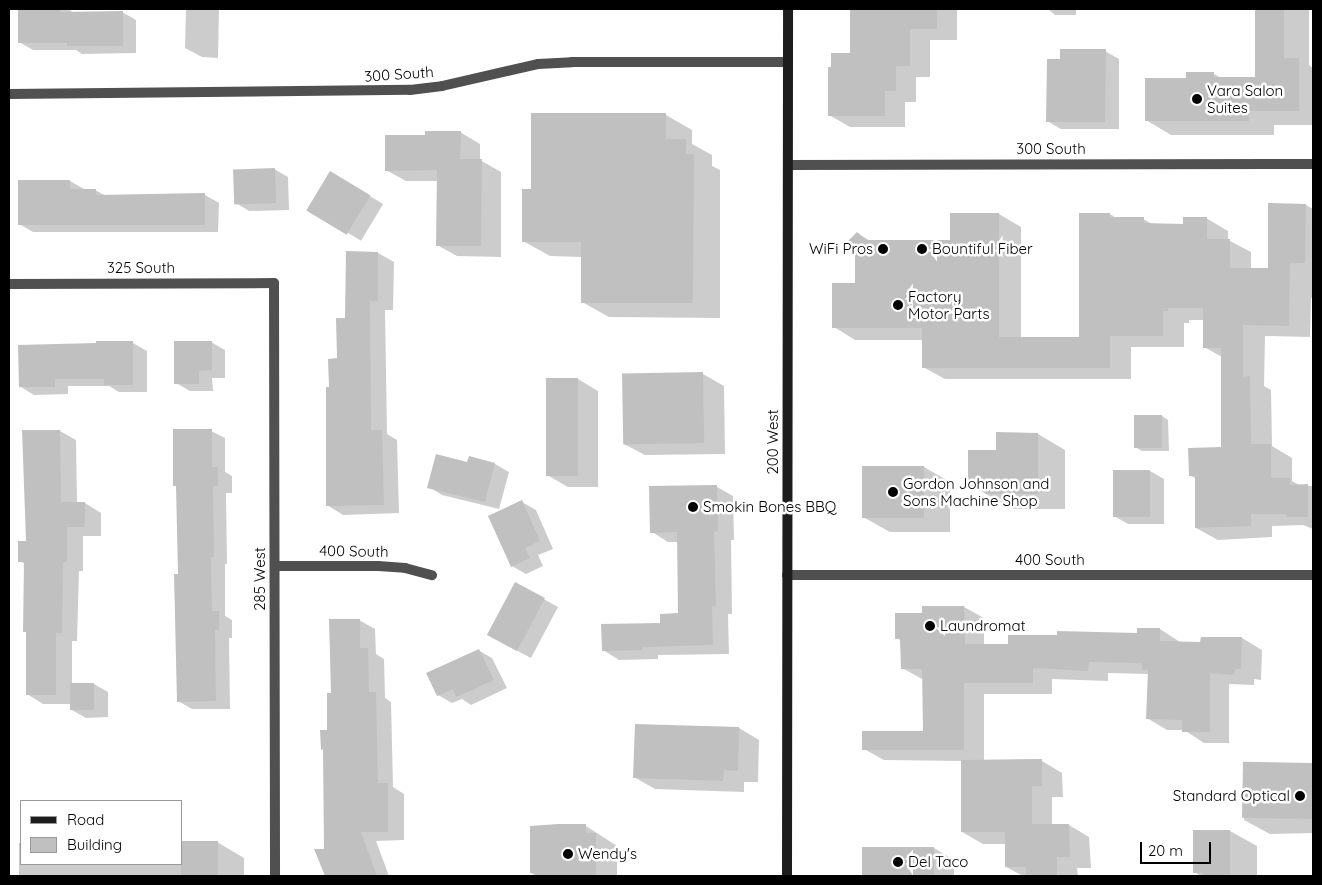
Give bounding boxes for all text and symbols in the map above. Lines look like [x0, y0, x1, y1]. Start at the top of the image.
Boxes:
street label: 300 South [364, 63, 434, 85]
place label: Vara Salon Suites [1207, 81, 1283, 116]
marker: Vara Salon Suites [1191, 93, 1203, 105]
street label: 300 South [1016, 140, 1086, 158]
place label: WiFi Pros [809, 240, 873, 258]
place label: Bountiful Fiber [932, 240, 1033, 258]
marker: WiFi Pros [877, 243, 889, 255]
marker: Bountiful Fiber [916, 243, 928, 255]
street label: 325 South [107, 259, 175, 277]
place label: Factory Motor Parts [908, 287, 990, 322]
marker: Factory Motor Parts [892, 299, 904, 311]
street label: 200 West [764, 409, 782, 475]
place label: Gordon Johnson and Sons Machine Shop [903, 474, 1049, 509]
marker: Gordon Johnson and Sons Machine Shop [887, 486, 899, 498]
place label: Smokin Bones BBQ [703, 498, 836, 516]
marker: Smokin Bones BBQ [687, 501, 699, 513]
street label: 400 South [319, 541, 389, 561]
street label: 285 West [251, 547, 269, 611]
street label: 400 South [1015, 551, 1085, 569]
place label: Laundromat [940, 617, 1026, 635]
marker: Laundromat [924, 620, 936, 632]
place label: Standard Optical [1173, 787, 1290, 805]
marker: Standard Optical [1294, 790, 1306, 802]
legend [20, 800, 182, 865]
text: Road [67, 810, 104, 829]
scale bar [1142, 832, 1213, 864]
text: Building [67, 835, 122, 854]
text: 20 m [1148, 841, 1183, 860]
place label: Wendy's [578, 845, 637, 863]
marker: Wendy's [562, 848, 574, 860]
place label: Del Taco [908, 853, 968, 871]
marker: Del Taco [892, 856, 904, 868]

